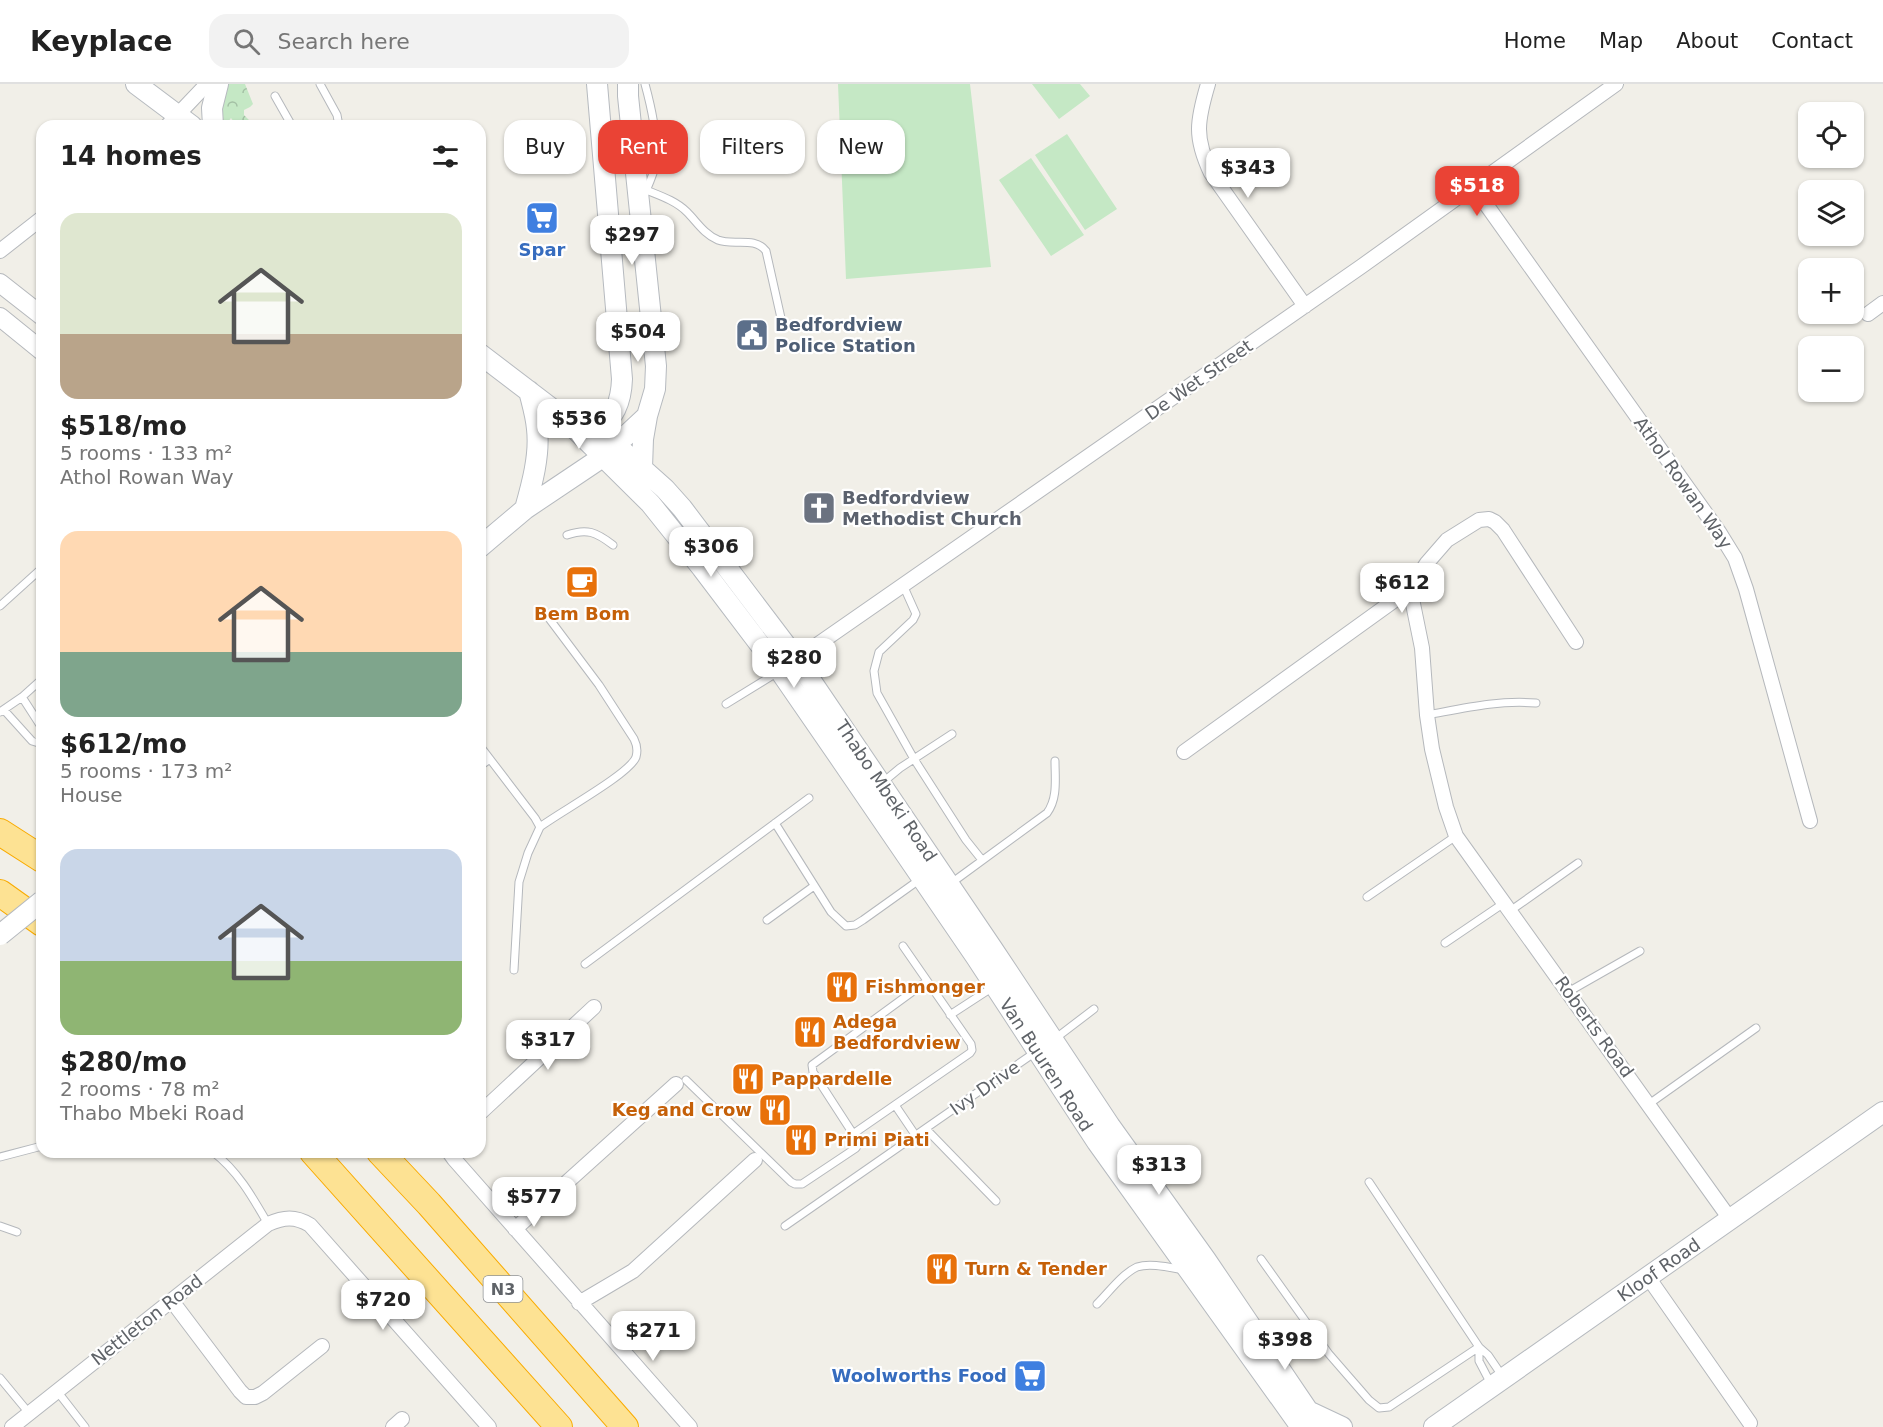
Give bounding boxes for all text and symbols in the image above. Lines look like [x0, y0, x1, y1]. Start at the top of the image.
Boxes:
search box [209, 14, 629, 68]
text: Keyplace [30, 25, 173, 58]
icon: search [230, 25, 263, 58]
text: Search here [278, 29, 410, 54]
text: Home [1504, 29, 1566, 53]
text: Map [1599, 29, 1643, 53]
text: About [1676, 29, 1738, 53]
text: Contact [1771, 29, 1853, 53]
map controls [1798, 102, 1864, 402]
button: locate [1798, 102, 1864, 168]
chip: Buy [504, 120, 586, 174]
chip: Rent [598, 120, 688, 174]
chip: Filters [700, 120, 805, 174]
chip: New [817, 120, 905, 174]
icon: filters [429, 140, 462, 173]
text: 14 homes [60, 141, 202, 171]
pin: $343 [1212, 148, 1284, 199]
text: $343 [1220, 155, 1276, 179]
pin: $518 [1441, 166, 1513, 217]
text: $518 [1449, 173, 1505, 197]
button: layers [1798, 180, 1864, 246]
supermarket icon: Spar [524, 200, 560, 236]
pin: $297 [596, 215, 668, 266]
text: $297 [604, 222, 660, 246]
place label: Spar [519, 239, 566, 260]
icon: home [207, 252, 315, 360]
button: + [1798, 258, 1864, 324]
pin: $504 [602, 312, 674, 363]
place label: Bedfordview Police Station [775, 314, 916, 356]
public building icon: Bedfordview Police Station [734, 317, 770, 353]
text: $504 [610, 319, 666, 343]
street label: De Wet Street [1141, 335, 1256, 424]
button: − [1798, 336, 1864, 402]
pin: $536 [543, 399, 615, 450]
text: $536 [551, 406, 607, 430]
text: $518/mo [60, 411, 187, 441]
street label: Athol Rowan Way [1630, 413, 1737, 553]
text: 5 rooms · 133 m² [60, 441, 232, 465]
text: Athol Rowan Way [60, 465, 233, 489]
place label: Bedfordview Methodist Church [842, 487, 1022, 529]
church icon: Bedfordview Methodist Church [801, 490, 837, 526]
pin: $306 [675, 527, 747, 578]
text: $306 [683, 534, 739, 558]
pin: $612 [1366, 563, 1438, 614]
cafe icon: Bem Bom [564, 564, 600, 600]
icon: home [207, 570, 315, 678]
text: $612 [1374, 570, 1430, 594]
place label: Bem Bom [534, 603, 630, 624]
pin: $280 [758, 638, 830, 689]
text: $280 [766, 645, 822, 669]
street label: Thabo Mbeki Road [831, 715, 942, 865]
text: $612/mo [60, 729, 187, 759]
text: 5 rooms · 173 m² [60, 759, 232, 783]
text: House [60, 783, 123, 807]
icon: home [207, 888, 315, 996]
restaurant icon: Fishmonger [824, 969, 860, 1005]
street label: Roberts Road [1551, 972, 1638, 1081]
place label: Fishmonger [865, 976, 985, 997]
street label: Van Buuren Road [996, 994, 1097, 1135]
place label: Adega Bedfordview [833, 1011, 961, 1053]
restaurant icon: Adega Bedfordview [792, 1014, 828, 1050]
pin: $317 [512, 1020, 584, 1071]
text: $317 [520, 1027, 576, 1051]
text: $280/mo [60, 1047, 187, 1077]
street label: Ivy Drive [946, 1056, 1024, 1119]
restaurant icon: Pappardelle [730, 1061, 766, 1097]
place label: Pappardelle [771, 1068, 892, 1089]
text: 2 rooms · 78 m² [60, 1077, 220, 1101]
restaurant icon: Keg and Crow [757, 1092, 793, 1128]
place label: Keg and Crow [612, 1099, 752, 1120]
text: Thabo Mbeki Road [60, 1101, 244, 1125]
restaurant icon: Primi Piati [783, 1122, 819, 1158]
place label: Primi Piati [824, 1129, 930, 1150]
pin: $313 [1123, 1145, 1195, 1196]
text: $313 [1131, 1152, 1187, 1176]
pin: $577 [498, 1177, 570, 1228]
text: $577 [506, 1184, 562, 1208]
street label: Kloof Road [1613, 1233, 1704, 1306]
restaurant icon: Turn & Tender [924, 1251, 960, 1287]
place label: Turn & Tender [965, 1258, 1107, 1279]
street label: Nettleton Road [87, 1270, 206, 1369]
road number: N3 [484, 1276, 522, 1302]
pin: $720 [347, 1280, 419, 1331]
text: $720 [355, 1287, 411, 1311]
pin: $271 [617, 1311, 689, 1362]
text: $271 [625, 1318, 681, 1342]
pin: $398 [1249, 1320, 1321, 1371]
text: $398 [1257, 1327, 1313, 1351]
supermarket icon: Woolworths Food [1012, 1358, 1048, 1394]
place label: Woolworths Food [831, 1365, 1007, 1386]

